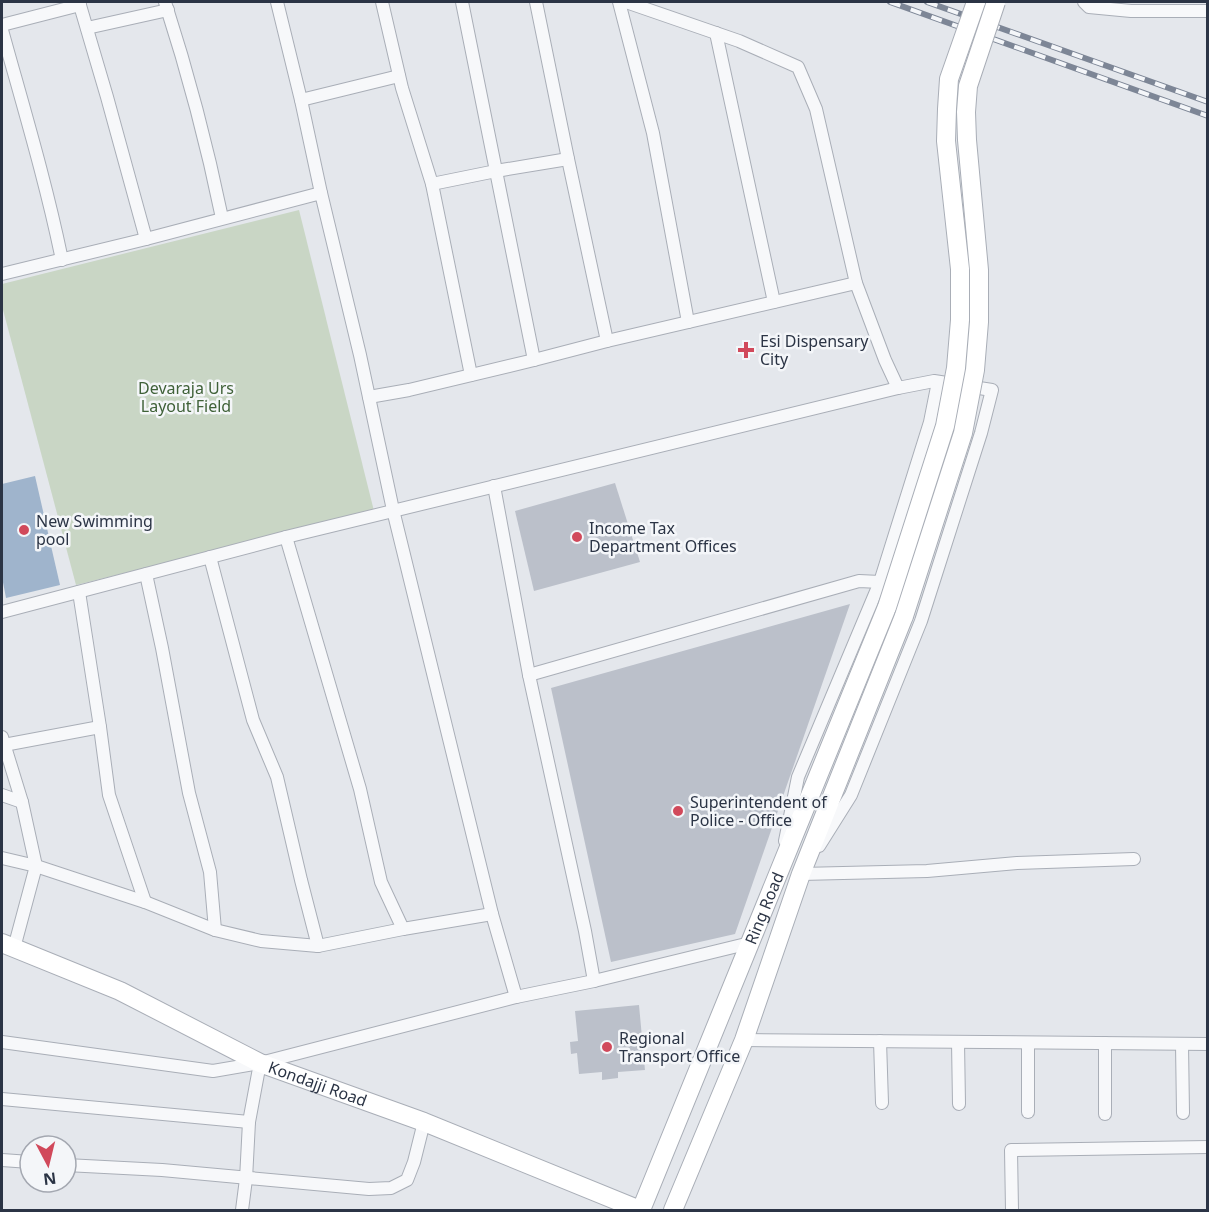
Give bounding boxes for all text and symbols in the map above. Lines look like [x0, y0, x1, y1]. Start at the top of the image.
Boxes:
place label: Esi Dispensary City [760, 330, 869, 370]
marker: Esi Dispensary City [737, 341, 755, 359]
park label: Devaraja Urs Layout Field [138, 377, 234, 417]
place label: New Swimming pool [36, 510, 153, 550]
place label: Income Tax Department Offices [589, 517, 737, 557]
marker: New Swimming pool [17, 523, 31, 537]
marker: Income Tax Department Offices [570, 530, 584, 544]
place label: Superintendent of Police - Office [690, 791, 828, 831]
marker: Superintendent of Police - Office [671, 804, 685, 818]
street label: Ring Road [740, 869, 789, 948]
place label: Regional Transport Office [619, 1027, 740, 1067]
marker: Regional Transport Office [600, 1040, 614, 1054]
street label: Kondajji Road [265, 1056, 370, 1112]
north arrow [18, 1134, 78, 1194]
text: N [42, 1167, 58, 1191]

